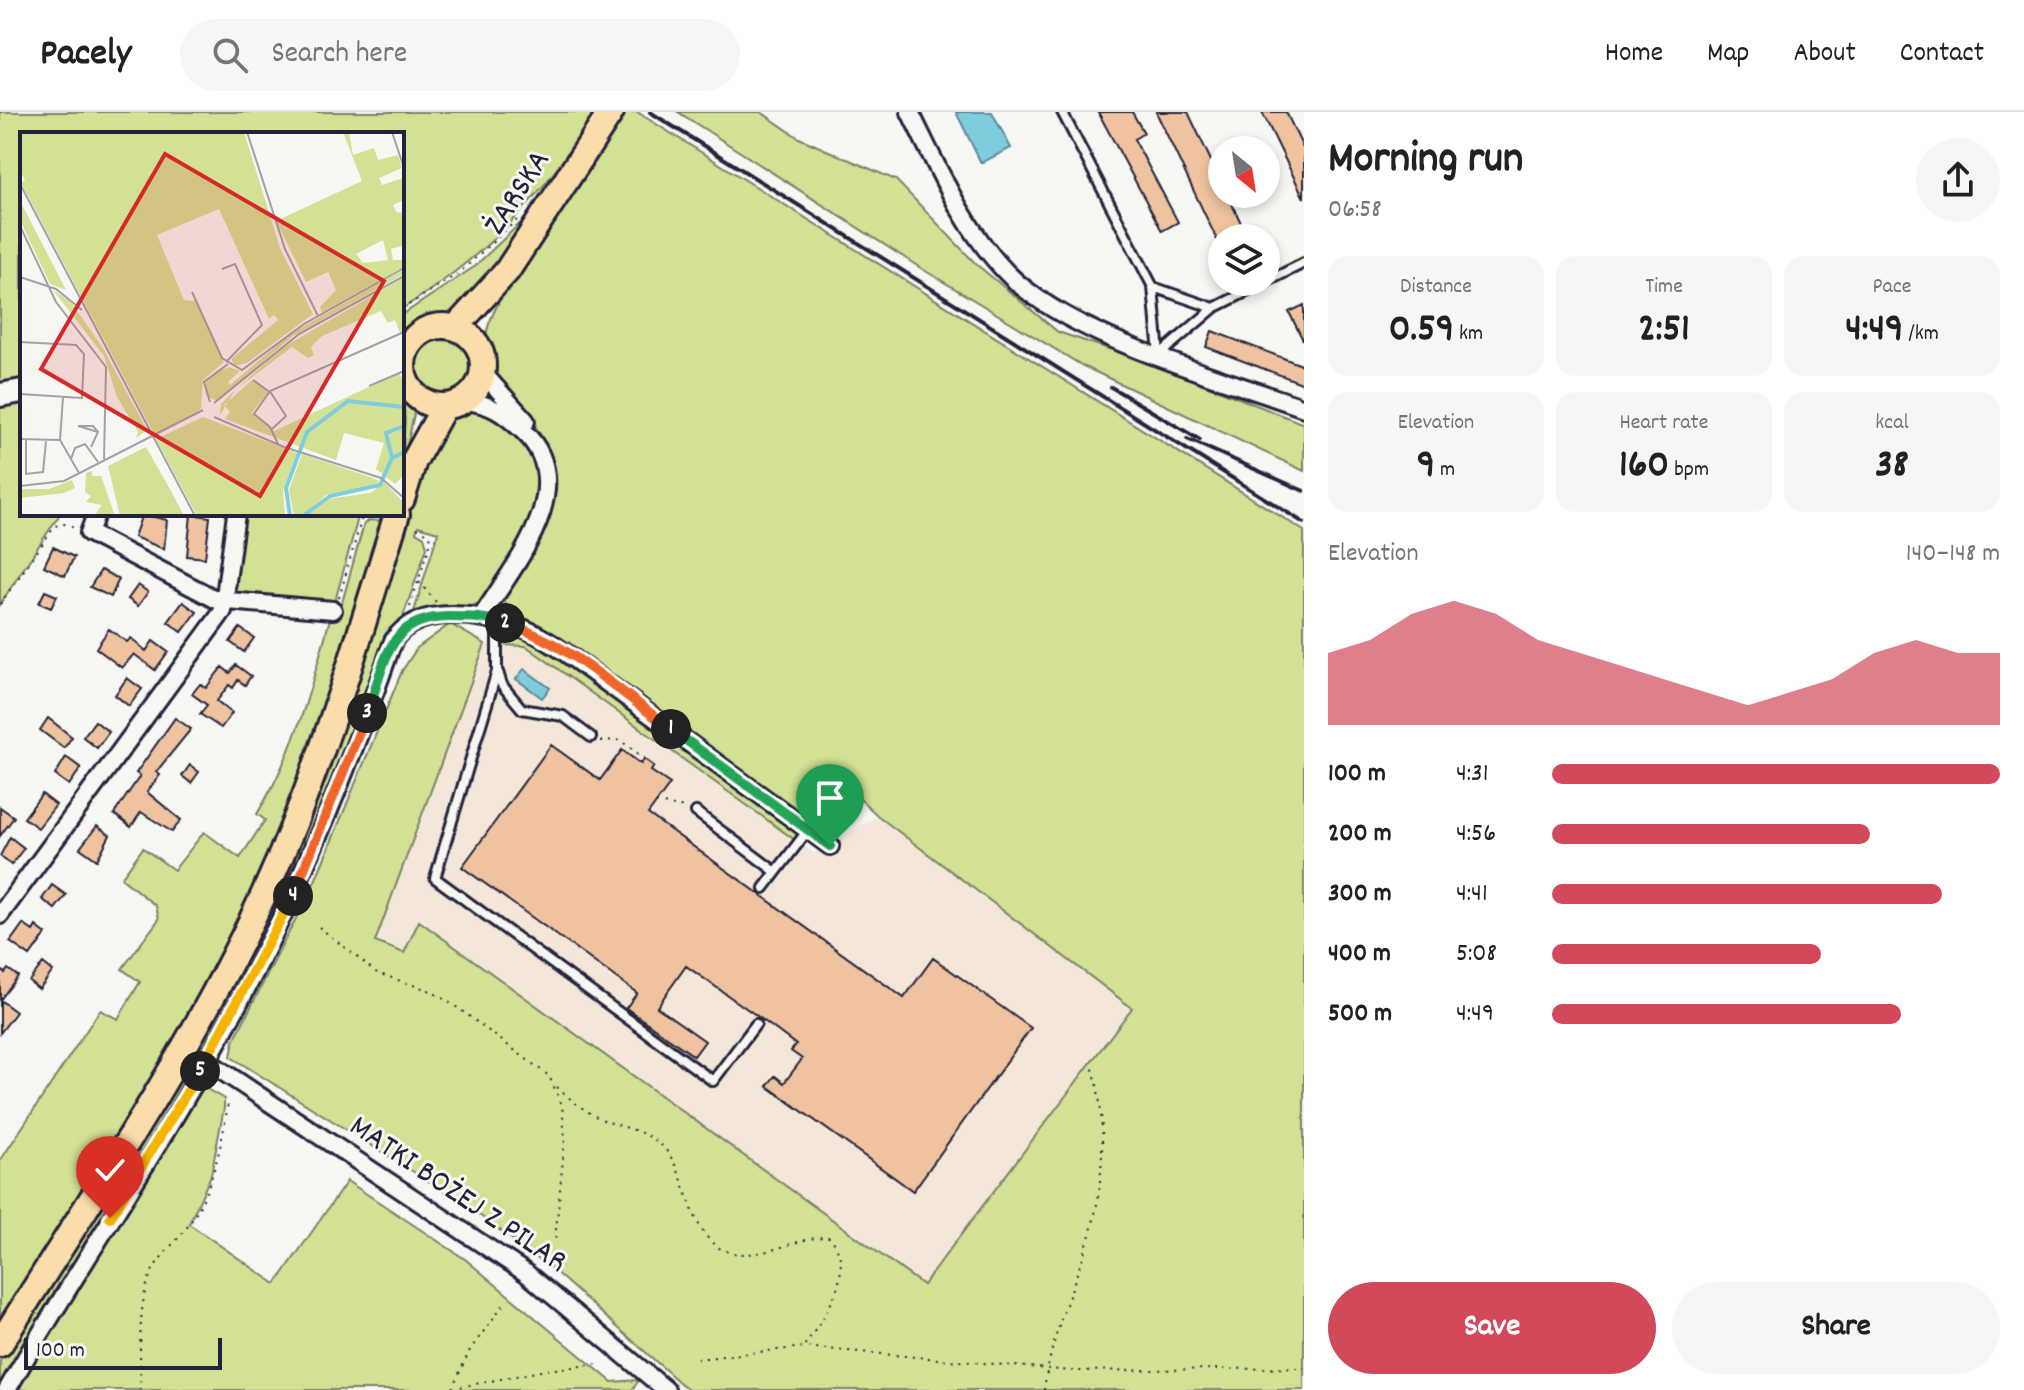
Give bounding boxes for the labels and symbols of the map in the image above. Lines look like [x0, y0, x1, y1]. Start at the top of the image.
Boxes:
inset map [20, 132, 404, 516]
north arrow [1208, 136, 1280, 208]
street label: ŻARSKA [474, 142, 564, 246]
pin: 2 [485, 603, 525, 643]
pin: 3 [347, 693, 387, 733]
pin: 1 [651, 709, 691, 749]
pin [796, 764, 864, 846]
pin: 4 [273, 876, 313, 916]
pin: 5 [180, 1051, 220, 1091]
street label: MATKI BOŻEJ Z PILAR [339, 1106, 575, 1286]
pin [76, 1136, 144, 1218]
scale bar [24, 1334, 222, 1370]

